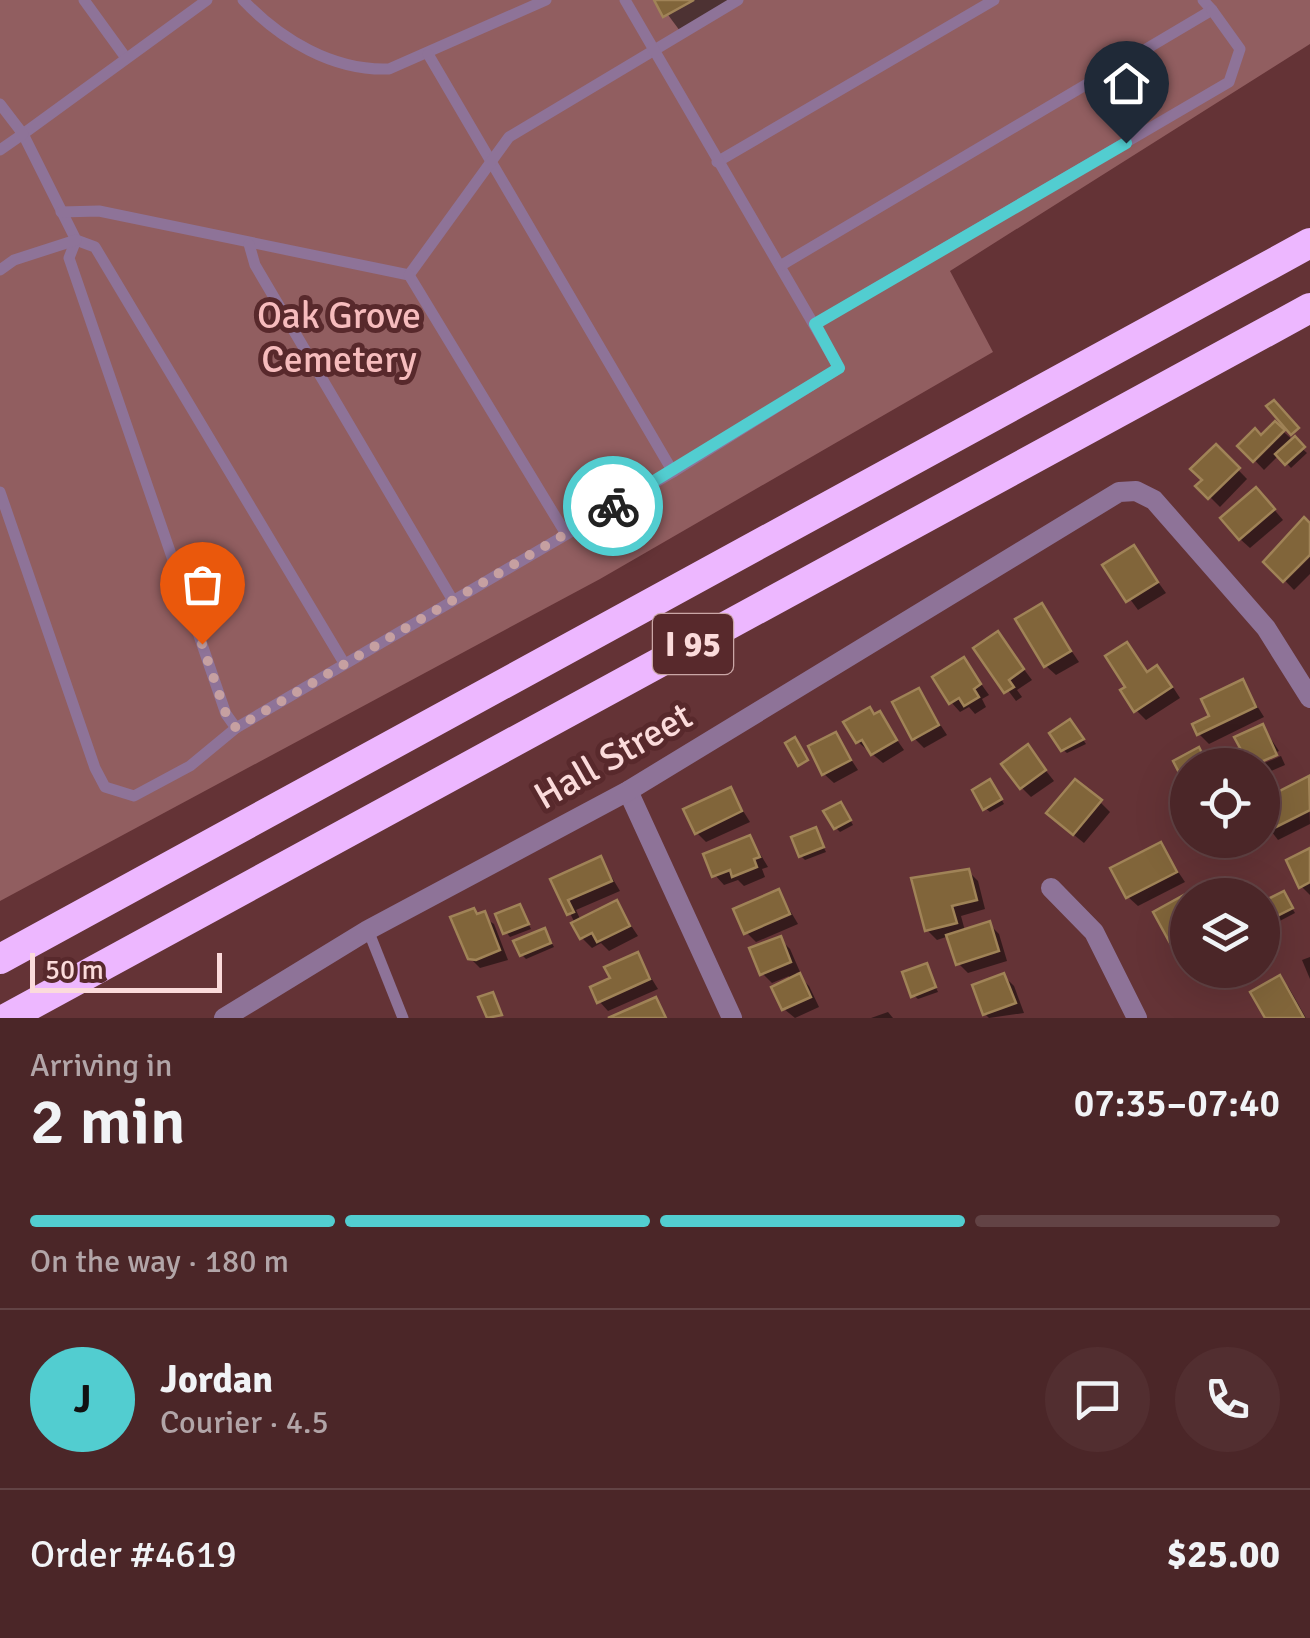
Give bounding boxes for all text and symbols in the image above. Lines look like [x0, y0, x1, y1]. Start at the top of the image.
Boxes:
pin [1084, 41, 1169, 144]
icon: home [1099, 56, 1154, 111]
park label: Oak Grove Cemetery [257, 292, 421, 383]
courier [563, 456, 663, 556]
icon: bike [586, 479, 641, 534]
pin [160, 542, 245, 645]
icon: bag [175, 557, 230, 612]
road number: I 95 [653, 614, 733, 674]
street label: Hall Street [526, 692, 700, 820]
map controls [1170, 748, 1280, 988]
button: locate [1170, 748, 1280, 858]
button: layers [1170, 878, 1280, 988]
scale bar [30, 948, 222, 993]
text: 50 m [45, 953, 104, 987]
text: Arriving in [30, 1046, 172, 1085]
text: 07:35–07:40 [1074, 1080, 1280, 1127]
text: 2 min [30, 1082, 186, 1162]
text: On the way · 180 m [30, 1242, 289, 1281]
button: chat [1045, 1347, 1150, 1452]
button: phone [1175, 1347, 1280, 1452]
text: Jordan [160, 1356, 273, 1403]
text: J [74, 1376, 91, 1423]
text: Courier · 4.5 [160, 1403, 329, 1442]
text: Order #4619 [30, 1531, 237, 1578]
text: $25.00 [1167, 1531, 1280, 1578]

